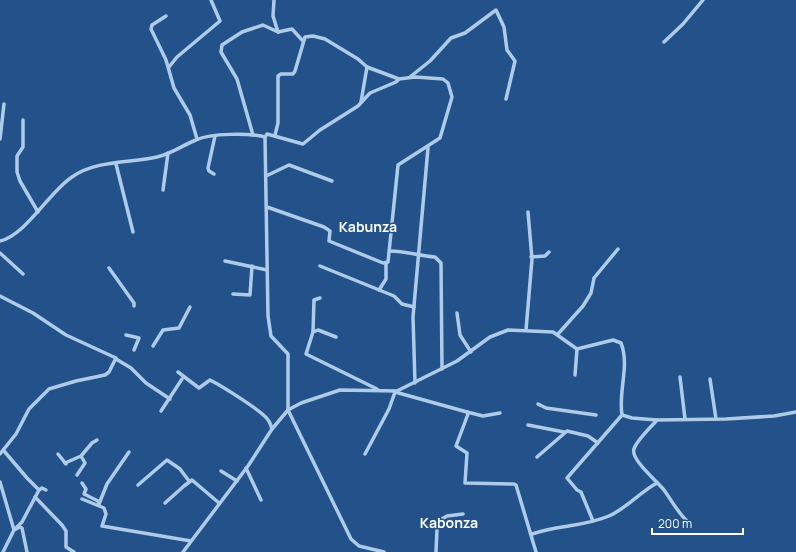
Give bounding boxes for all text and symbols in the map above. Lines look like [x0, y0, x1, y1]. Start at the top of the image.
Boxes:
district label: Kabunza [339, 217, 397, 236]
scale bar [652, 510, 743, 536]
district label: Kabonza [420, 513, 478, 532]
text: 200 m [658, 515, 692, 532]

